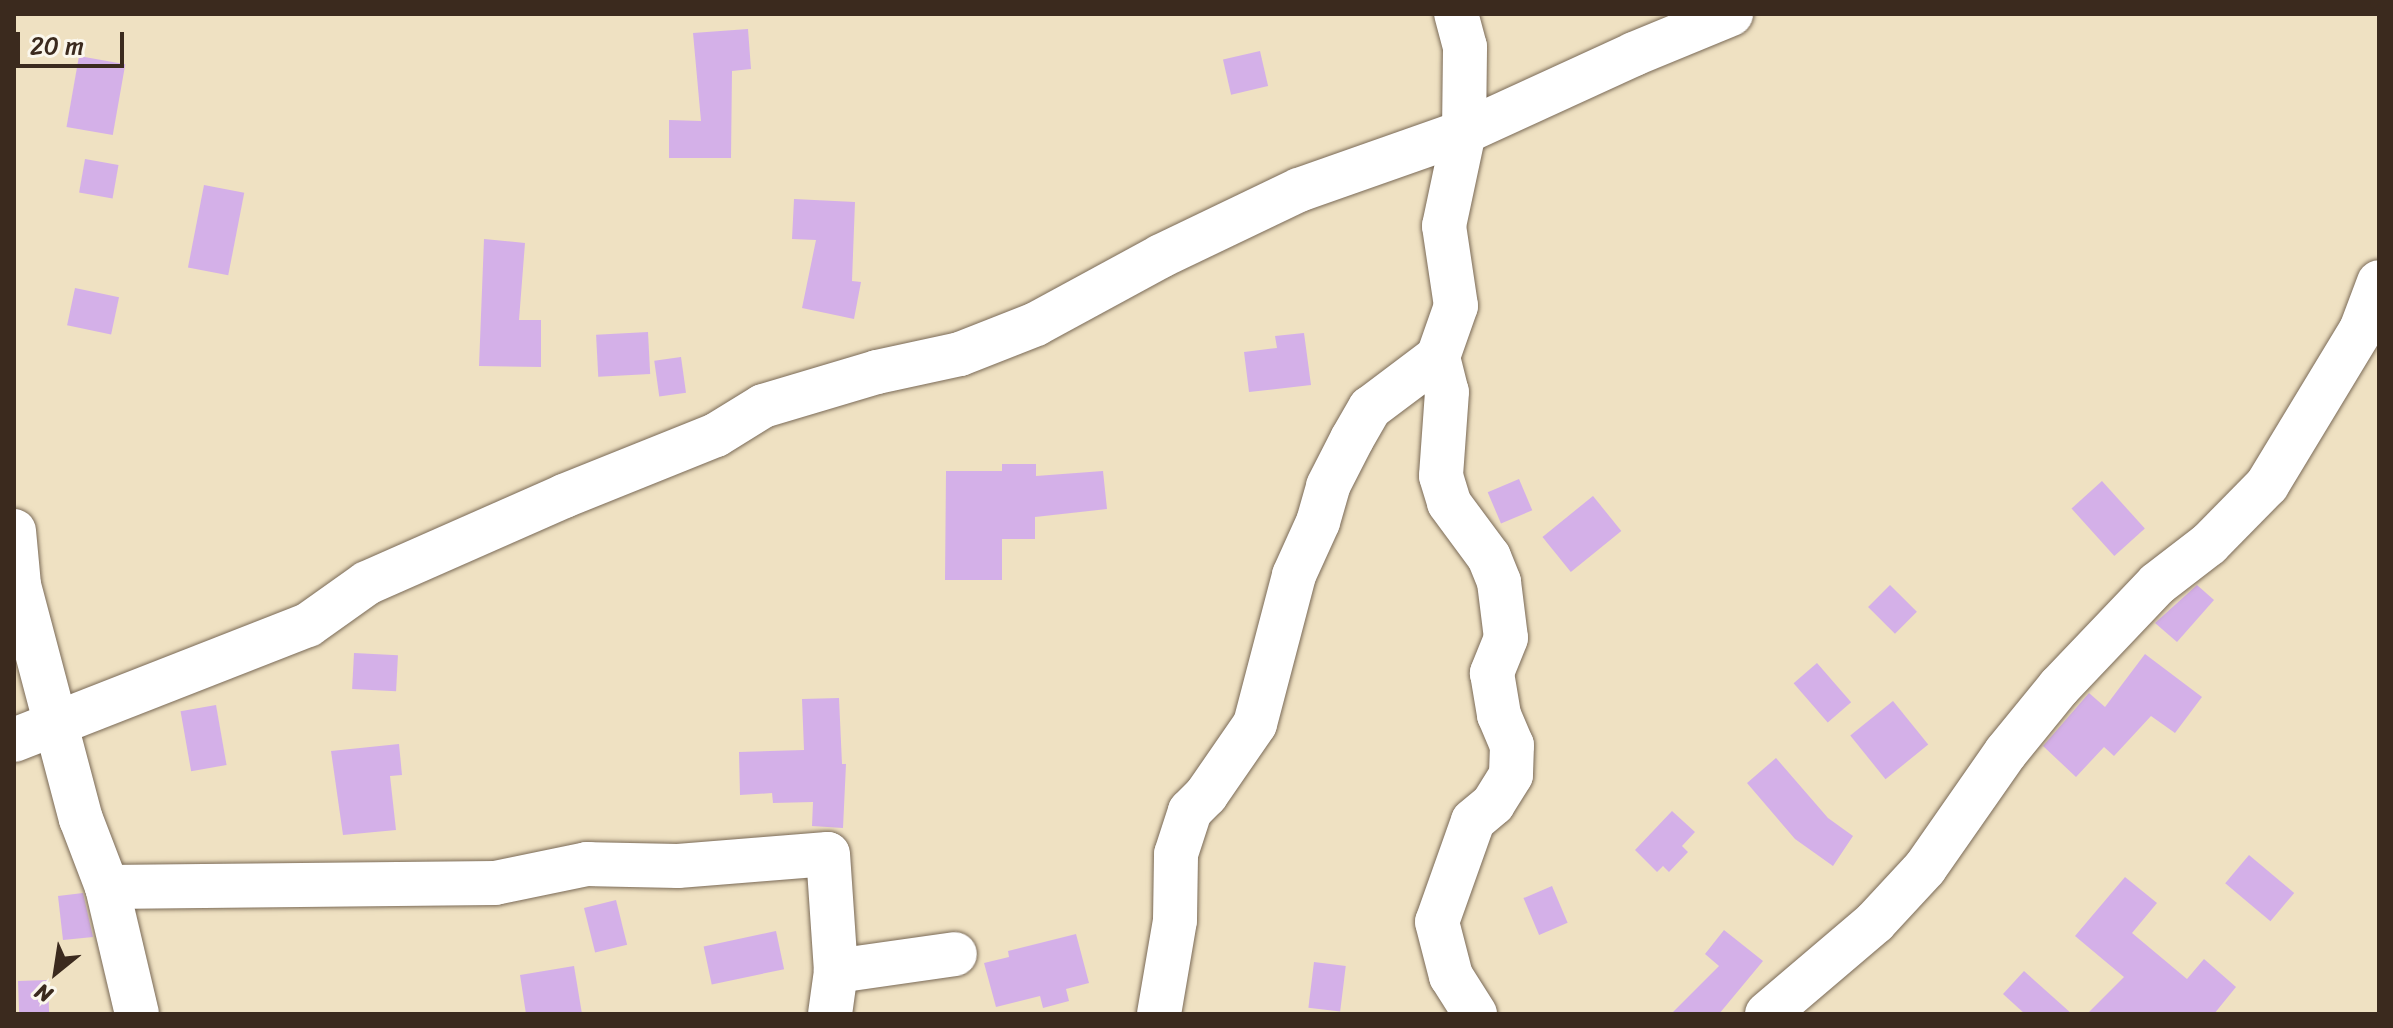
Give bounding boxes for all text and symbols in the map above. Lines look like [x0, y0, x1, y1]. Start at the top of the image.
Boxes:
scale bar [20, 16, 128, 66]
text: 20 m [30, 25, 84, 67]
north arrow [16, 932, 96, 1012]
text: N [27, 973, 60, 1014]

